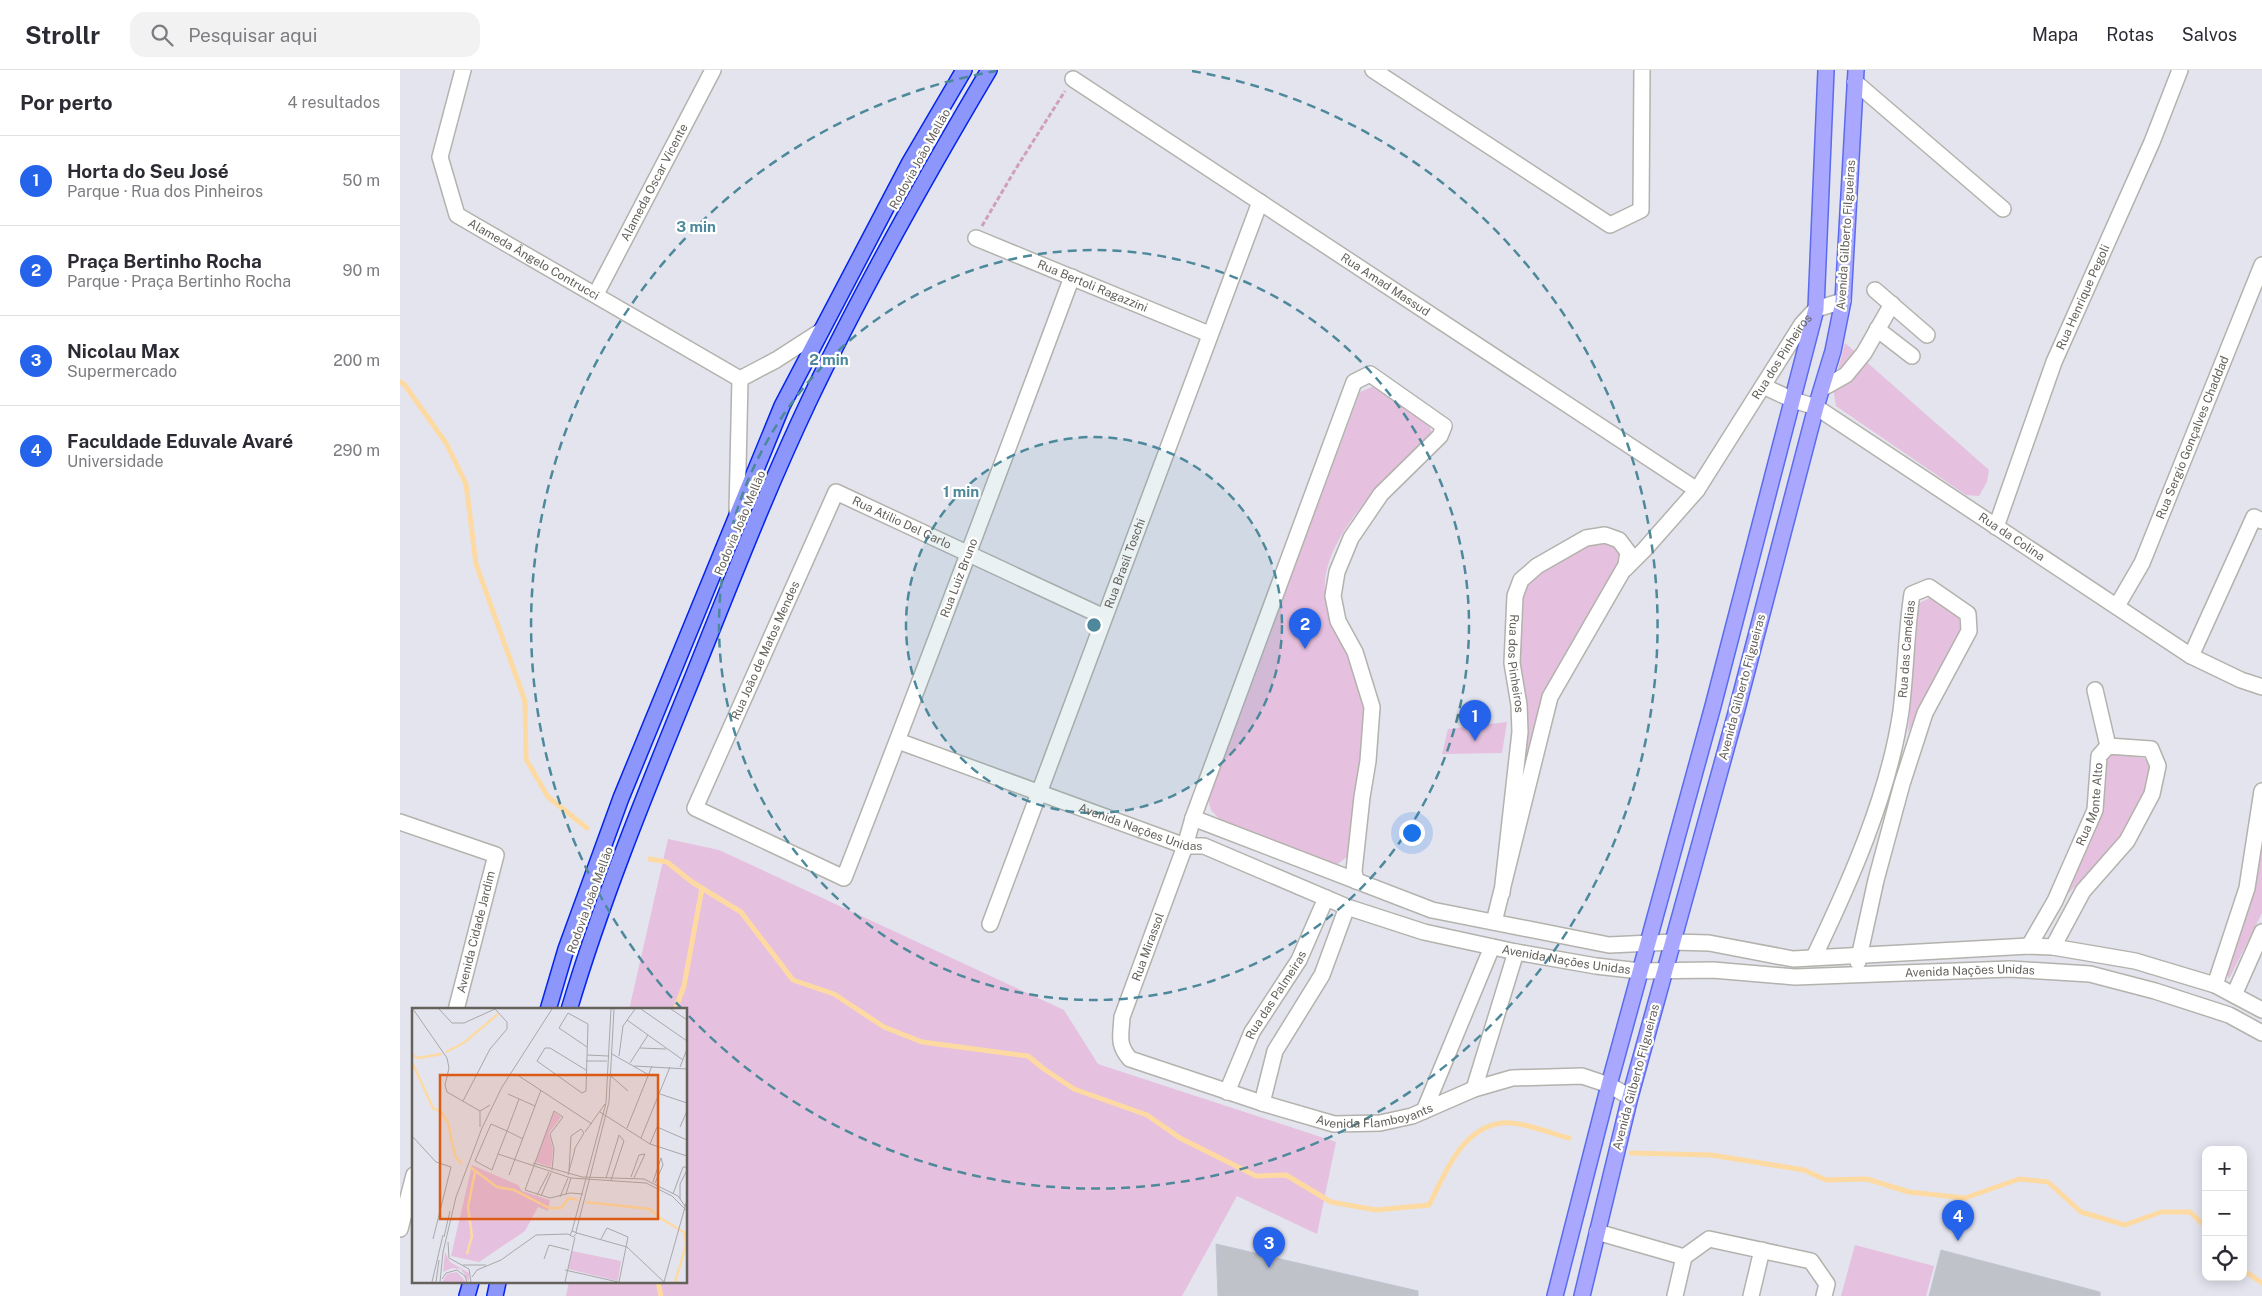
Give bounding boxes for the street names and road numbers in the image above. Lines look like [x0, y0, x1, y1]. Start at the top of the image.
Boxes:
street label: Rodovia João Mellão [887, 106, 954, 212]
street label: Alameda Oscar Vicente [618, 121, 691, 243]
street label: Avenida Gilberto Filgueiras [1834, 160, 1858, 310]
street label: Alameda Ângelo Contrucci [466, 216, 602, 303]
street label: Rua Henrique Pegoli [2053, 242, 2112, 352]
street label: Rua Amad Massud [1338, 250, 1432, 319]
street label: Rua Bertoli Ragazzini [1035, 257, 1150, 315]
street label: Rua dos Pinheiros [1749, 311, 1815, 402]
street label: Rua Sergio Gonçalves Chaddad [2153, 354, 2232, 521]
street label: Rodovia João Mellão [712, 468, 769, 578]
street label: Rua Atilio Del Carlo [850, 494, 954, 552]
street label: Rua da Colina [1976, 510, 2047, 564]
street label: Rua Brasil Toschi [1102, 516, 1148, 610]
street label: Rua Luiz Bruno [937, 536, 981, 620]
street label: Rua João de Matos Mendes [728, 579, 802, 722]
street label: Rua das Camélias [1896, 599, 1918, 699]
street label: Avenida Gilberto Filgueiras [1716, 613, 1768, 761]
street label: Rua dos Pinheiros [1505, 614, 1526, 713]
street label: Rua Monte Alto [2073, 762, 2106, 848]
street label: Avenida Nações Unidas [1077, 801, 1202, 853]
street label: Rodovia João Mellão [564, 845, 616, 955]
street label: Avenida Cidade Jardim [454, 869, 498, 995]
street label: Rua Mirassol [1129, 911, 1167, 983]
street label: Avenida Nações Unidas [1501, 942, 1631, 977]
street label: Rua das Palmeiras [1243, 949, 1309, 1041]
street label: Avenida Nações Unidas [1905, 962, 2035, 980]
street label: Avenida Gilberto Filgueiras [1610, 1003, 1662, 1151]
street label: Avenida Flamboyants [1315, 1101, 1435, 1131]

